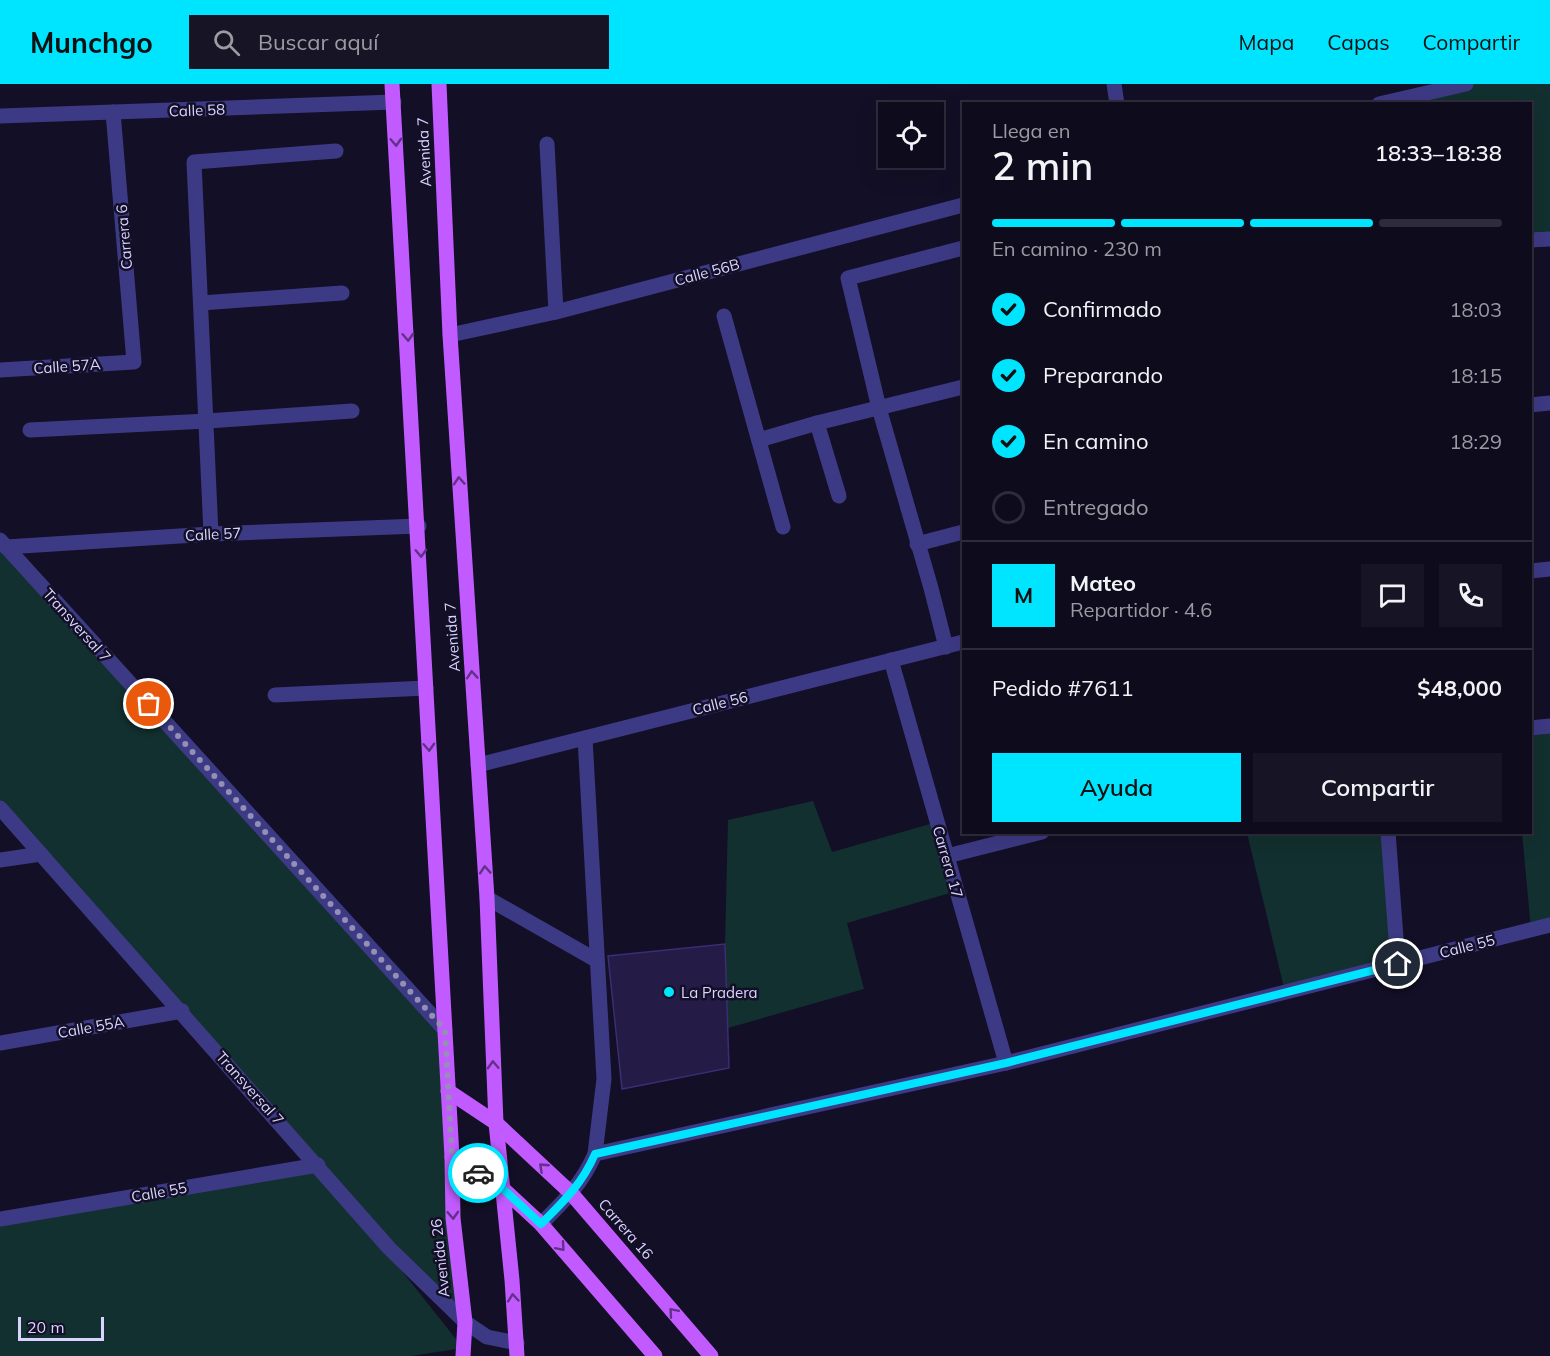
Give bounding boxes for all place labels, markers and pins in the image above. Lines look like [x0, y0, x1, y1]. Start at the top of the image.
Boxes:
pin [123, 678, 174, 729]
pin [1372, 938, 1423, 989]
place label: La Pradera [681, 983, 758, 1002]
marker: La Pradera [662, 985, 676, 999]

